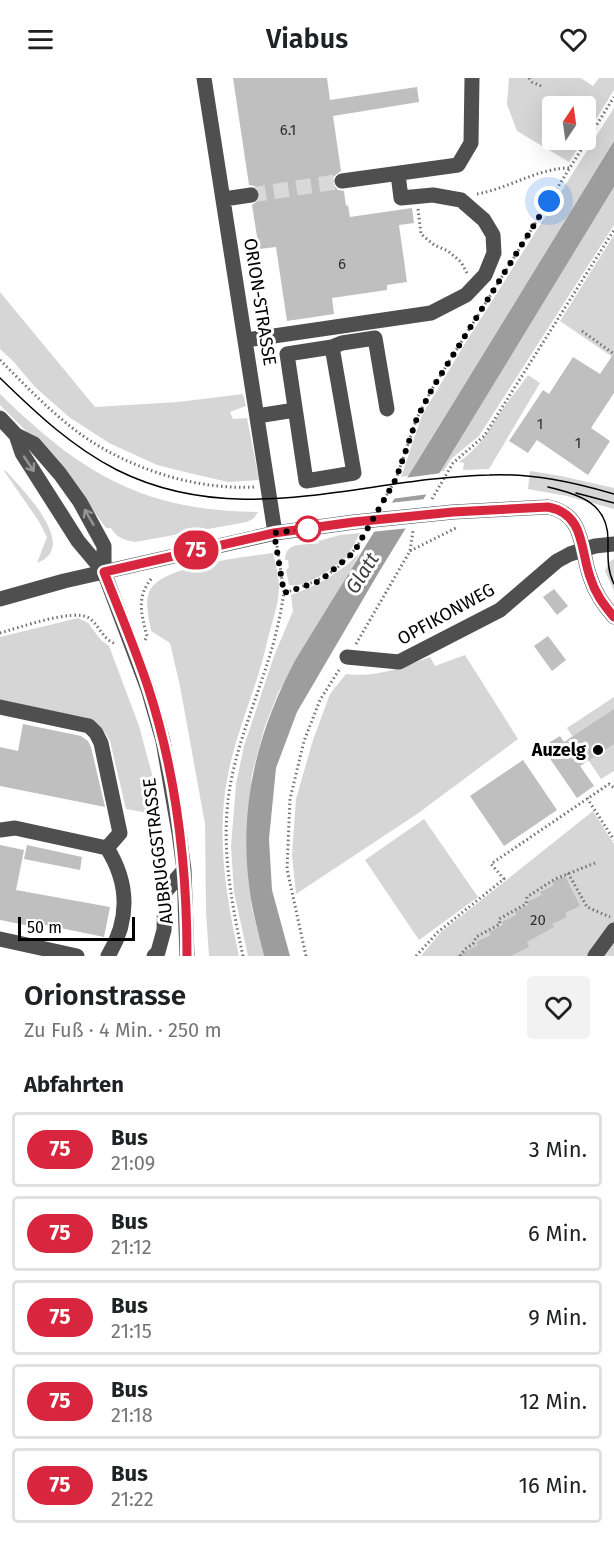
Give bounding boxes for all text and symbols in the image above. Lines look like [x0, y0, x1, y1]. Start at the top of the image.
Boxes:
icon: menu [24, 23, 57, 56]
text: Viabus [266, 23, 348, 55]
icon: heart [557, 23, 590, 56]
north arrow [542, 96, 596, 150]
map controls [542, 96, 596, 150]
house number: 6.1 [280, 121, 296, 139]
your location [534, 186, 564, 216]
street label: ORION-STRASSE [239, 237, 281, 367]
house number: 6 [338, 255, 346, 273]
house number: 1 [537, 415, 543, 433]
house number: 1 [575, 434, 581, 452]
one-way arrow [23, 455, 35, 472]
one-way arrow [82, 509, 94, 526]
unlabelled marker [295, 516, 321, 542]
line badge: 75 [169, 530, 223, 570]
text: 75 [186, 537, 206, 563]
water label: Glatt [340, 547, 384, 598]
street label: OPFIKONWEG [394, 578, 498, 650]
place label: Auzelg [531, 739, 586, 761]
marker: Auzelg [591, 743, 605, 757]
street label: AUBRUGGSTRASSE [138, 777, 178, 925]
house number: 20 [530, 911, 546, 929]
scale bar [18, 914, 135, 941]
text: 50 m [27, 918, 62, 937]
button: heart [527, 976, 590, 1039]
text: Orionstrasse [24, 979, 186, 1012]
text: Zu Fuß · 4 Min. · 250 m [24, 1018, 222, 1042]
text: Abfahrten [24, 1071, 124, 1098]
text: Bus [111, 1124, 148, 1151]
text: 75 [50, 1136, 70, 1162]
text: 3 Min. [529, 1136, 587, 1163]
text: 21:09 [111, 1151, 155, 1175]
text: Bus [111, 1208, 148, 1235]
text: 75 [50, 1220, 70, 1246]
text: 6 Min. [528, 1220, 587, 1247]
text: 21:12 [111, 1235, 152, 1259]
text: Bus [111, 1292, 148, 1319]
text: 75 [50, 1304, 70, 1330]
text: 9 Min. [528, 1304, 587, 1331]
text: 21:15 [111, 1319, 152, 1343]
text: Bus [111, 1376, 148, 1403]
text: 75 [50, 1388, 70, 1414]
text: 12 Min. [519, 1388, 587, 1415]
text: 21:18 [111, 1403, 153, 1427]
text: Bus [111, 1460, 148, 1487]
text: 75 [50, 1472, 70, 1498]
text: 16 Min. [518, 1472, 587, 1499]
text: 21:22 [111, 1487, 154, 1511]

